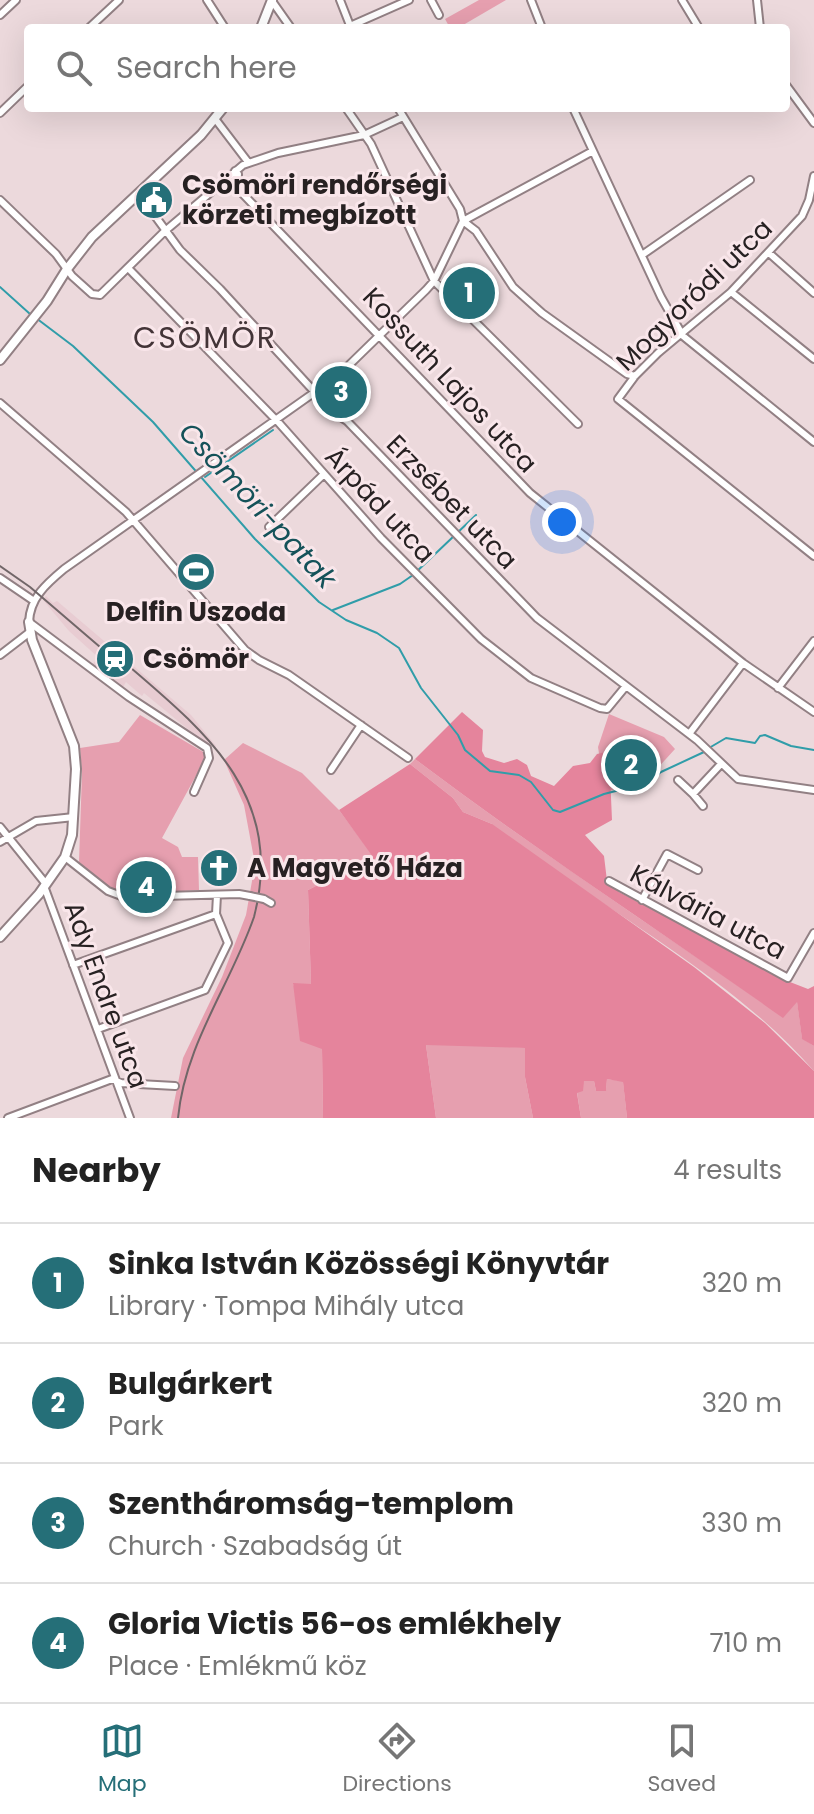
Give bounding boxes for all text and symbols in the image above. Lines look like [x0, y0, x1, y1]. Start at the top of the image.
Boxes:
search box [24, 24, 790, 112]
icon: search [52, 46, 96, 90]
text: Search here [116, 46, 297, 89]
place label: Csömöri rendőrségi körzeti megbízott [182, 167, 447, 233]
public building icon: Csömöri rendőrségi körzeti megbízott [133, 179, 175, 221]
street label: Mogyoródi utca [608, 211, 780, 379]
pin: 1 [443, 263, 495, 323]
street label: Kossuth Lajos utca [355, 280, 545, 480]
district label: CSÖMÖR [133, 316, 277, 359]
pin: 3 [315, 362, 367, 422]
water label: Csömöri-patak [170, 413, 346, 598]
street label: Erzsébet utca [379, 427, 525, 577]
street label: Árpád utca [317, 439, 443, 571]
your location [542, 502, 582, 542]
sports icon: Delfin Uszoda [175, 551, 217, 593]
place label: Delfin Uszoda [106, 594, 286, 630]
station icon: Csömör [94, 638, 136, 680]
place label: Csömör [143, 641, 249, 677]
pin: 2 [605, 735, 657, 795]
church icon: A Magvető Háza [198, 847, 240, 889]
place label: A Magvető Háza [247, 850, 463, 886]
street label: Kálvária utca [624, 856, 792, 968]
pin: 4 [120, 857, 172, 917]
street label: Ady Endre utca [55, 897, 157, 1093]
text: Nearby [32, 1146, 161, 1194]
text: 4 results [673, 1152, 782, 1188]
text: Sinka István Közösségi Könyvtár [108, 1242, 609, 1285]
text: 1 [53, 1265, 63, 1301]
text: 320 m [702, 1265, 782, 1301]
text: Library · Tompa Mihály utca [108, 1288, 464, 1324]
text: Bulgárkert [108, 1362, 272, 1405]
text: 2 [51, 1385, 65, 1421]
text: 320 m [702, 1385, 782, 1421]
text: Park [108, 1408, 164, 1444]
text: Szentháromság-templom [108, 1482, 514, 1525]
text: 3 [50, 1505, 66, 1541]
text: 330 m [701, 1505, 782, 1541]
text: Church · Szabadság út [108, 1528, 402, 1564]
text: Gloria Victis 56-os emlékhely [108, 1602, 561, 1645]
text: 4 [49, 1625, 67, 1661]
text: 710 m [709, 1625, 782, 1661]
text: Place · Emlékmű köz [108, 1648, 367, 1684]
tab: Map [98, 1719, 147, 1800]
tab: Directions [342, 1719, 452, 1800]
tab: Saved [647, 1719, 716, 1800]

